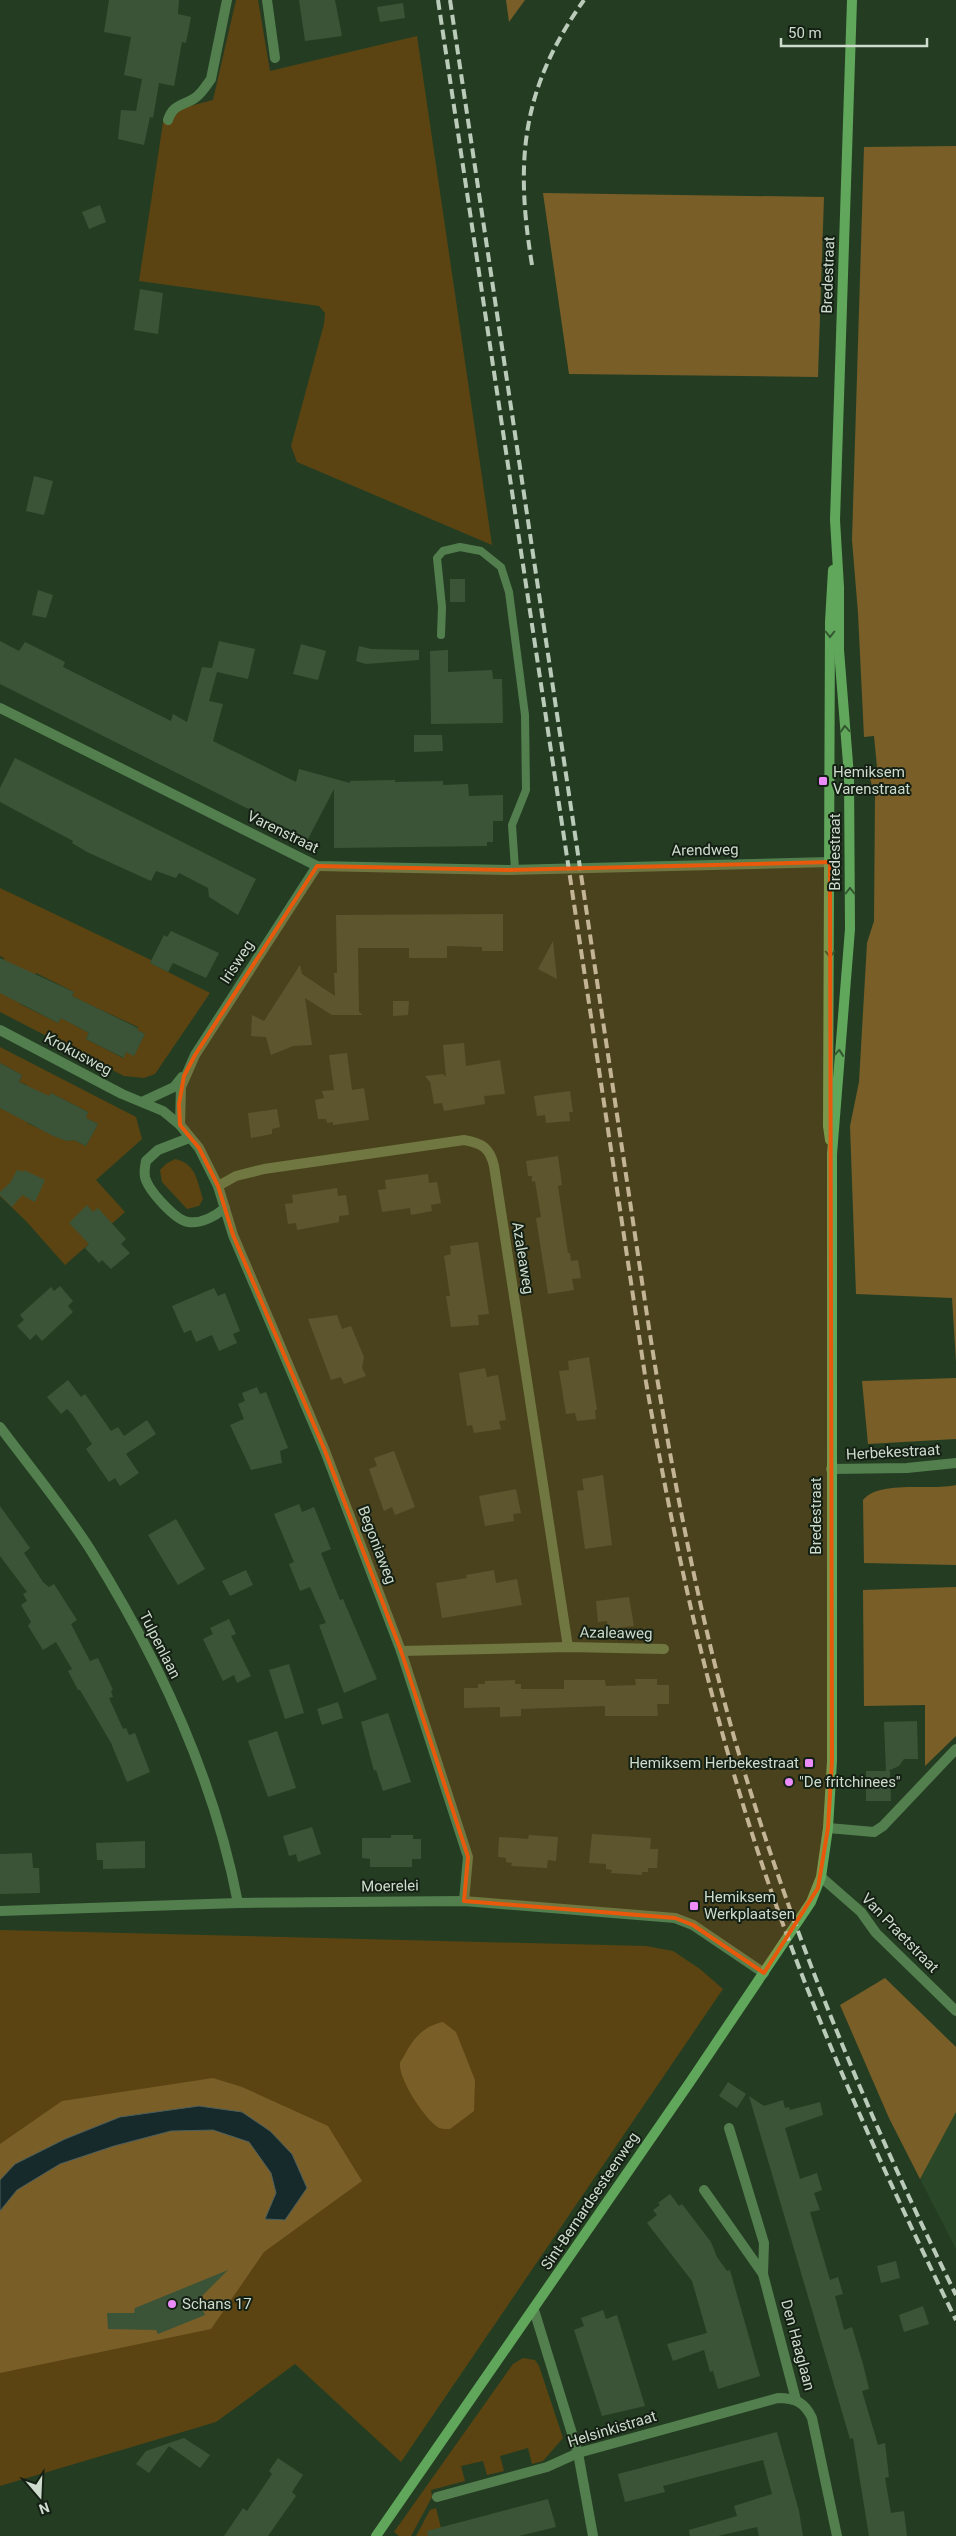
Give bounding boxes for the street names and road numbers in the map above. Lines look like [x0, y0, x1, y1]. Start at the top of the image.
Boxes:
street label: Bredestraat [818, 236, 838, 314]
street label: Varenstraat [244, 807, 322, 857]
street label: Bredestraat [826, 813, 844, 891]
street label: Arendweg [671, 840, 739, 860]
street label: Irisweg [216, 937, 258, 987]
street label: Krokusweg [41, 1029, 115, 1079]
street label: Azaleaweg [508, 1221, 538, 1295]
street label: Herbekestraat [845, 1441, 941, 1463]
street label: Bredestraat [807, 1477, 825, 1555]
street label: Begoniaweg [354, 1503, 400, 1587]
street label: Tulpenlaan [135, 1608, 185, 1682]
street label: Azaleaweg [579, 1623, 653, 1643]
street label: Moerelei [361, 1876, 419, 1896]
street label: Van Praetstraat [858, 1890, 942, 1976]
street label: Sint-Bernardsesteenweg [537, 2129, 643, 2273]
street label: Den Haaglaan [777, 2298, 819, 2392]
street label: Helsinkistraat [565, 2407, 659, 2451]

